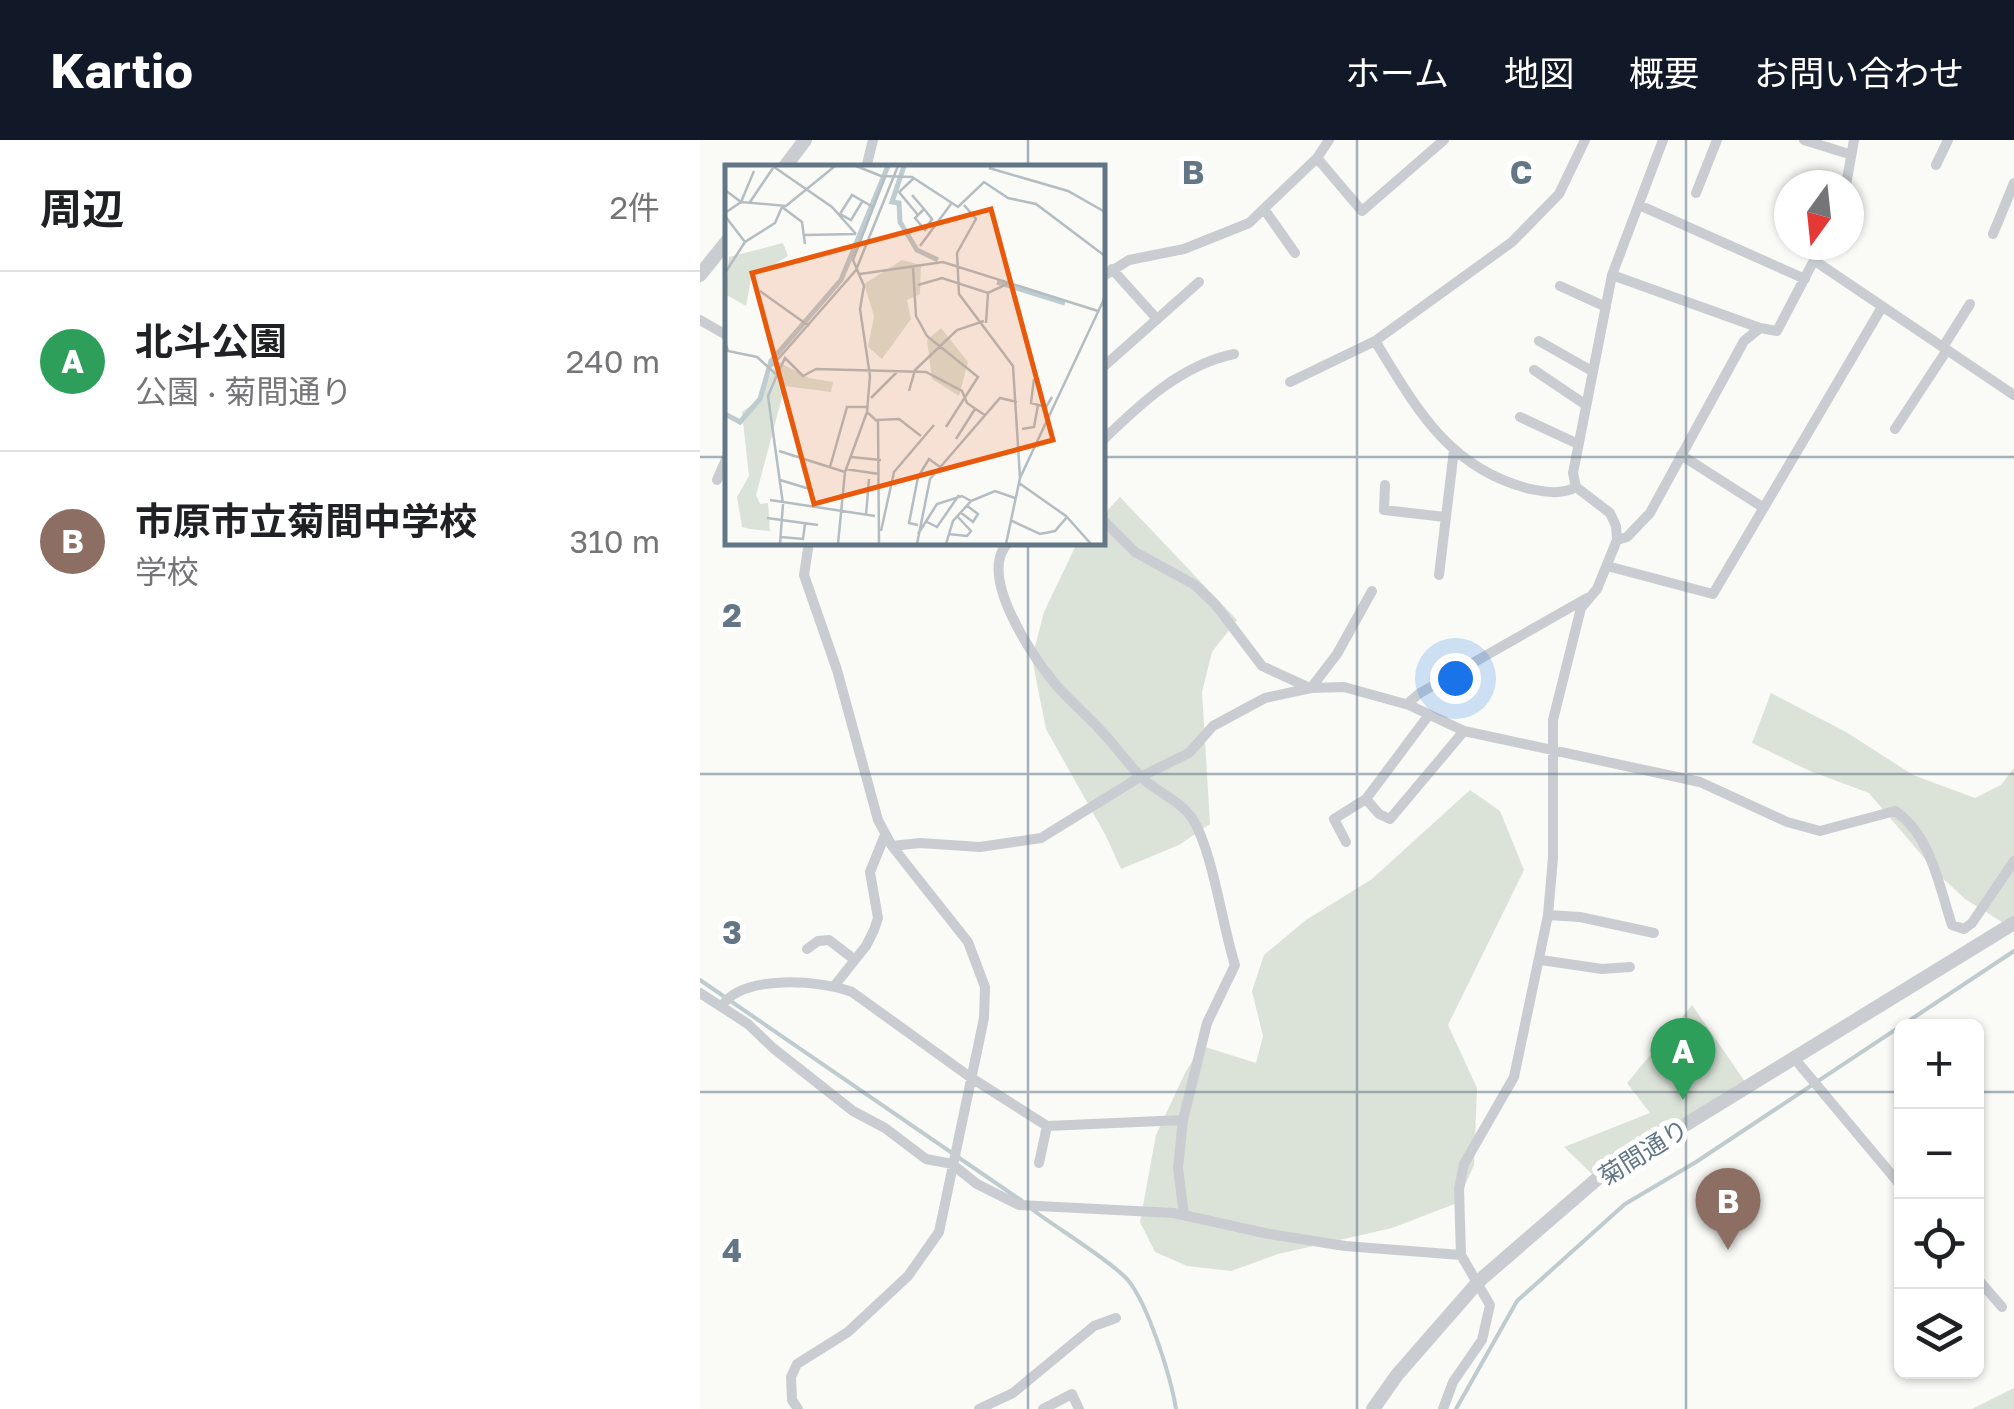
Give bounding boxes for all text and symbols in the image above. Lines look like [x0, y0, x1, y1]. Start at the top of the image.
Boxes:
text: Kartio [50, 41, 193, 99]
text: ホーム [1345, 52, 1449, 94]
text: 地図 [1504, 52, 1574, 94]
text: 概要 [1629, 52, 1699, 94]
text: お問い合わせ [1754, 52, 1964, 94]
text: B [1182, 153, 1204, 191]
text: C [1510, 153, 1532, 191]
inset map [725, 165, 1105, 545]
north arrow [1774, 170, 1864, 260]
text: 周辺 [40, 183, 124, 233]
text: 2件 [609, 188, 660, 226]
text: 北斗公園 [135, 318, 287, 363]
text: A [61, 342, 84, 380]
text: 240 m [566, 342, 660, 380]
text: 公園 · 菊間通り [135, 372, 353, 410]
text: 市原市立菊間中学校 [135, 498, 477, 543]
text: B [61, 522, 84, 560]
text: 310 m [570, 522, 660, 560]
text: 学校 [135, 552, 199, 590]
text: 2 [722, 596, 742, 634]
your location [1430, 653, 1481, 704]
text: 3 [722, 913, 742, 951]
pin: A [1650, 1018, 1716, 1100]
map controls [1894, 1019, 1984, 1379]
button: + [1894, 1019, 1984, 1109]
button: − [1894, 1109, 1984, 1199]
street label: 菊間通り [1592, 1112, 1694, 1192]
pin: B [1696, 1168, 1760, 1250]
button: locate [1894, 1199, 1984, 1289]
text: 4 [722, 1231, 742, 1269]
button: layers [1894, 1289, 1984, 1379]

